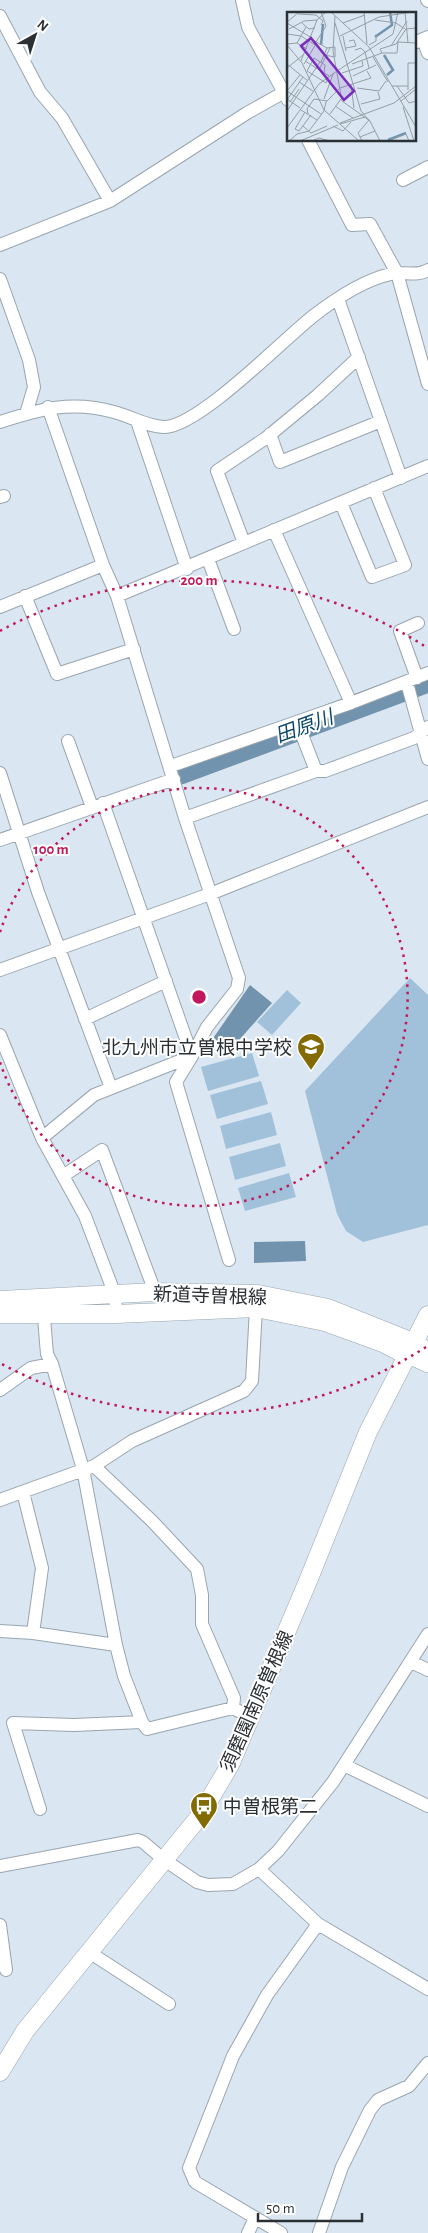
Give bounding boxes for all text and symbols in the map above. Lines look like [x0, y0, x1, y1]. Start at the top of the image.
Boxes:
north arrow [10, 10, 60, 60]
inset map [287, 12, 416, 141]
text: N [34, 17, 51, 34]
text: 200 m [180, 573, 218, 588]
water label: 田原川 [273, 707, 338, 747]
text: 100 m [33, 842, 69, 857]
centre of rings [190, 988, 208, 1006]
school or university icon: 北九州市立曽根中学校 [296, 1032, 326, 1071]
place label: 北九州市立曽根中学校 [102, 1037, 292, 1058]
street label: 新道寺曽根線 [153, 1283, 267, 1308]
street label: 須磨園南原曽根線 [216, 1627, 297, 1775]
bus stop icon: 中曽根第二 [189, 1791, 219, 1830]
place label: 中曽根第二 [223, 1796, 318, 1817]
scale bar [258, 2190, 362, 2222]
text: 50 m [266, 2201, 295, 2216]

